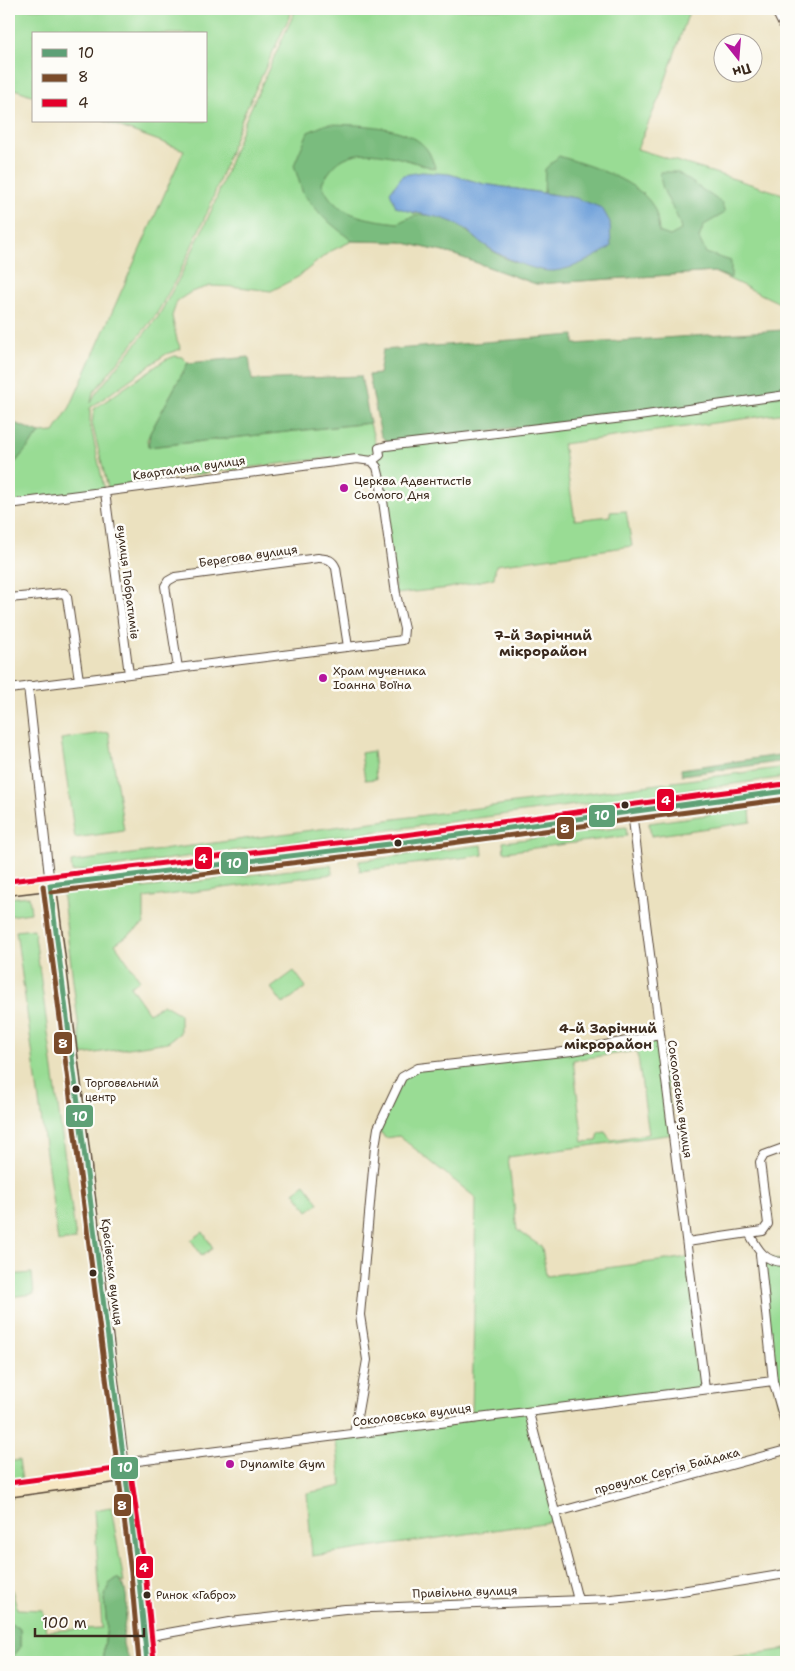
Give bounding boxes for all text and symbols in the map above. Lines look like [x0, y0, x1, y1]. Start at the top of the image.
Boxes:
legend [32, 32, 208, 122]
north arrow [712, 32, 762, 82]
text: 10 [78, 43, 94, 63]
text: Пн [730, 59, 753, 82]
text: 8 [78, 67, 89, 87]
text: 4 [78, 93, 89, 113]
street label: Квартальна вулиця [132, 452, 246, 484]
place label: Церква Адвентистів Сьомого Дня [354, 473, 471, 503]
marker: Церква Адвентистів Сьомого Дня [338, 482, 350, 494]
street label: вулиця Побратимів [113, 524, 143, 640]
street label: Берегова вулиця [198, 541, 298, 571]
district label: 7-й Зарічний мікрорайон [494, 626, 592, 660]
place label: Храм мученика Іоанна Воїна [333, 663, 426, 693]
marker: Храм мученика Іоанна Воїна [317, 672, 329, 684]
line badge: 4 [656, 788, 675, 812]
text: 4 [661, 791, 671, 809]
unlabelled marker [620, 800, 630, 810]
line badge: 10 [588, 804, 616, 828]
text: 10 [594, 806, 610, 824]
line badge: 8 [556, 816, 575, 840]
text: 8 [560, 819, 570, 837]
unlabelled marker [393, 838, 403, 848]
line badge: 4 [194, 846, 213, 870]
text: 4 [198, 849, 208, 867]
line badge: 10 [220, 851, 249, 875]
text: 10 [226, 854, 242, 872]
district label: 4-й Зарічний мікрорайон [559, 1019, 657, 1053]
line badge: 8 [53, 1031, 73, 1055]
text: 8 [58, 1034, 68, 1052]
street label: Соколовська вулиця [664, 1039, 696, 1159]
place label: Торговельний центр [85, 1076, 159, 1105]
marker: Торговельний центр [71, 1084, 81, 1094]
line badge: 10 [65, 1104, 94, 1128]
text: 10 [72, 1107, 88, 1125]
street label: Кресівська вулиця [98, 1218, 126, 1326]
unlabelled marker [88, 1268, 98, 1278]
street label: Соколовська вулиця [352, 1400, 472, 1430]
street label: провулок Сергія Байдака [593, 1444, 742, 1498]
line badge: 10 [110, 1456, 139, 1480]
place label: Dynamite Gym [240, 1456, 325, 1472]
text: 10 [117, 1458, 133, 1476]
marker: Dynamite Gym [224, 1458, 236, 1470]
line badge: 8 [113, 1493, 132, 1517]
text: 8 [117, 1496, 127, 1514]
line badge: 4 [135, 1555, 154, 1579]
text: 4 [139, 1558, 149, 1576]
street label: Привільна вулиця [412, 1582, 518, 1602]
place label: Ринок «Габро» [156, 1588, 236, 1603]
marker: Ринок «Габро» [142, 1590, 152, 1600]
scale bar [35, 1606, 144, 1638]
text: 100 m [42, 1613, 87, 1633]

